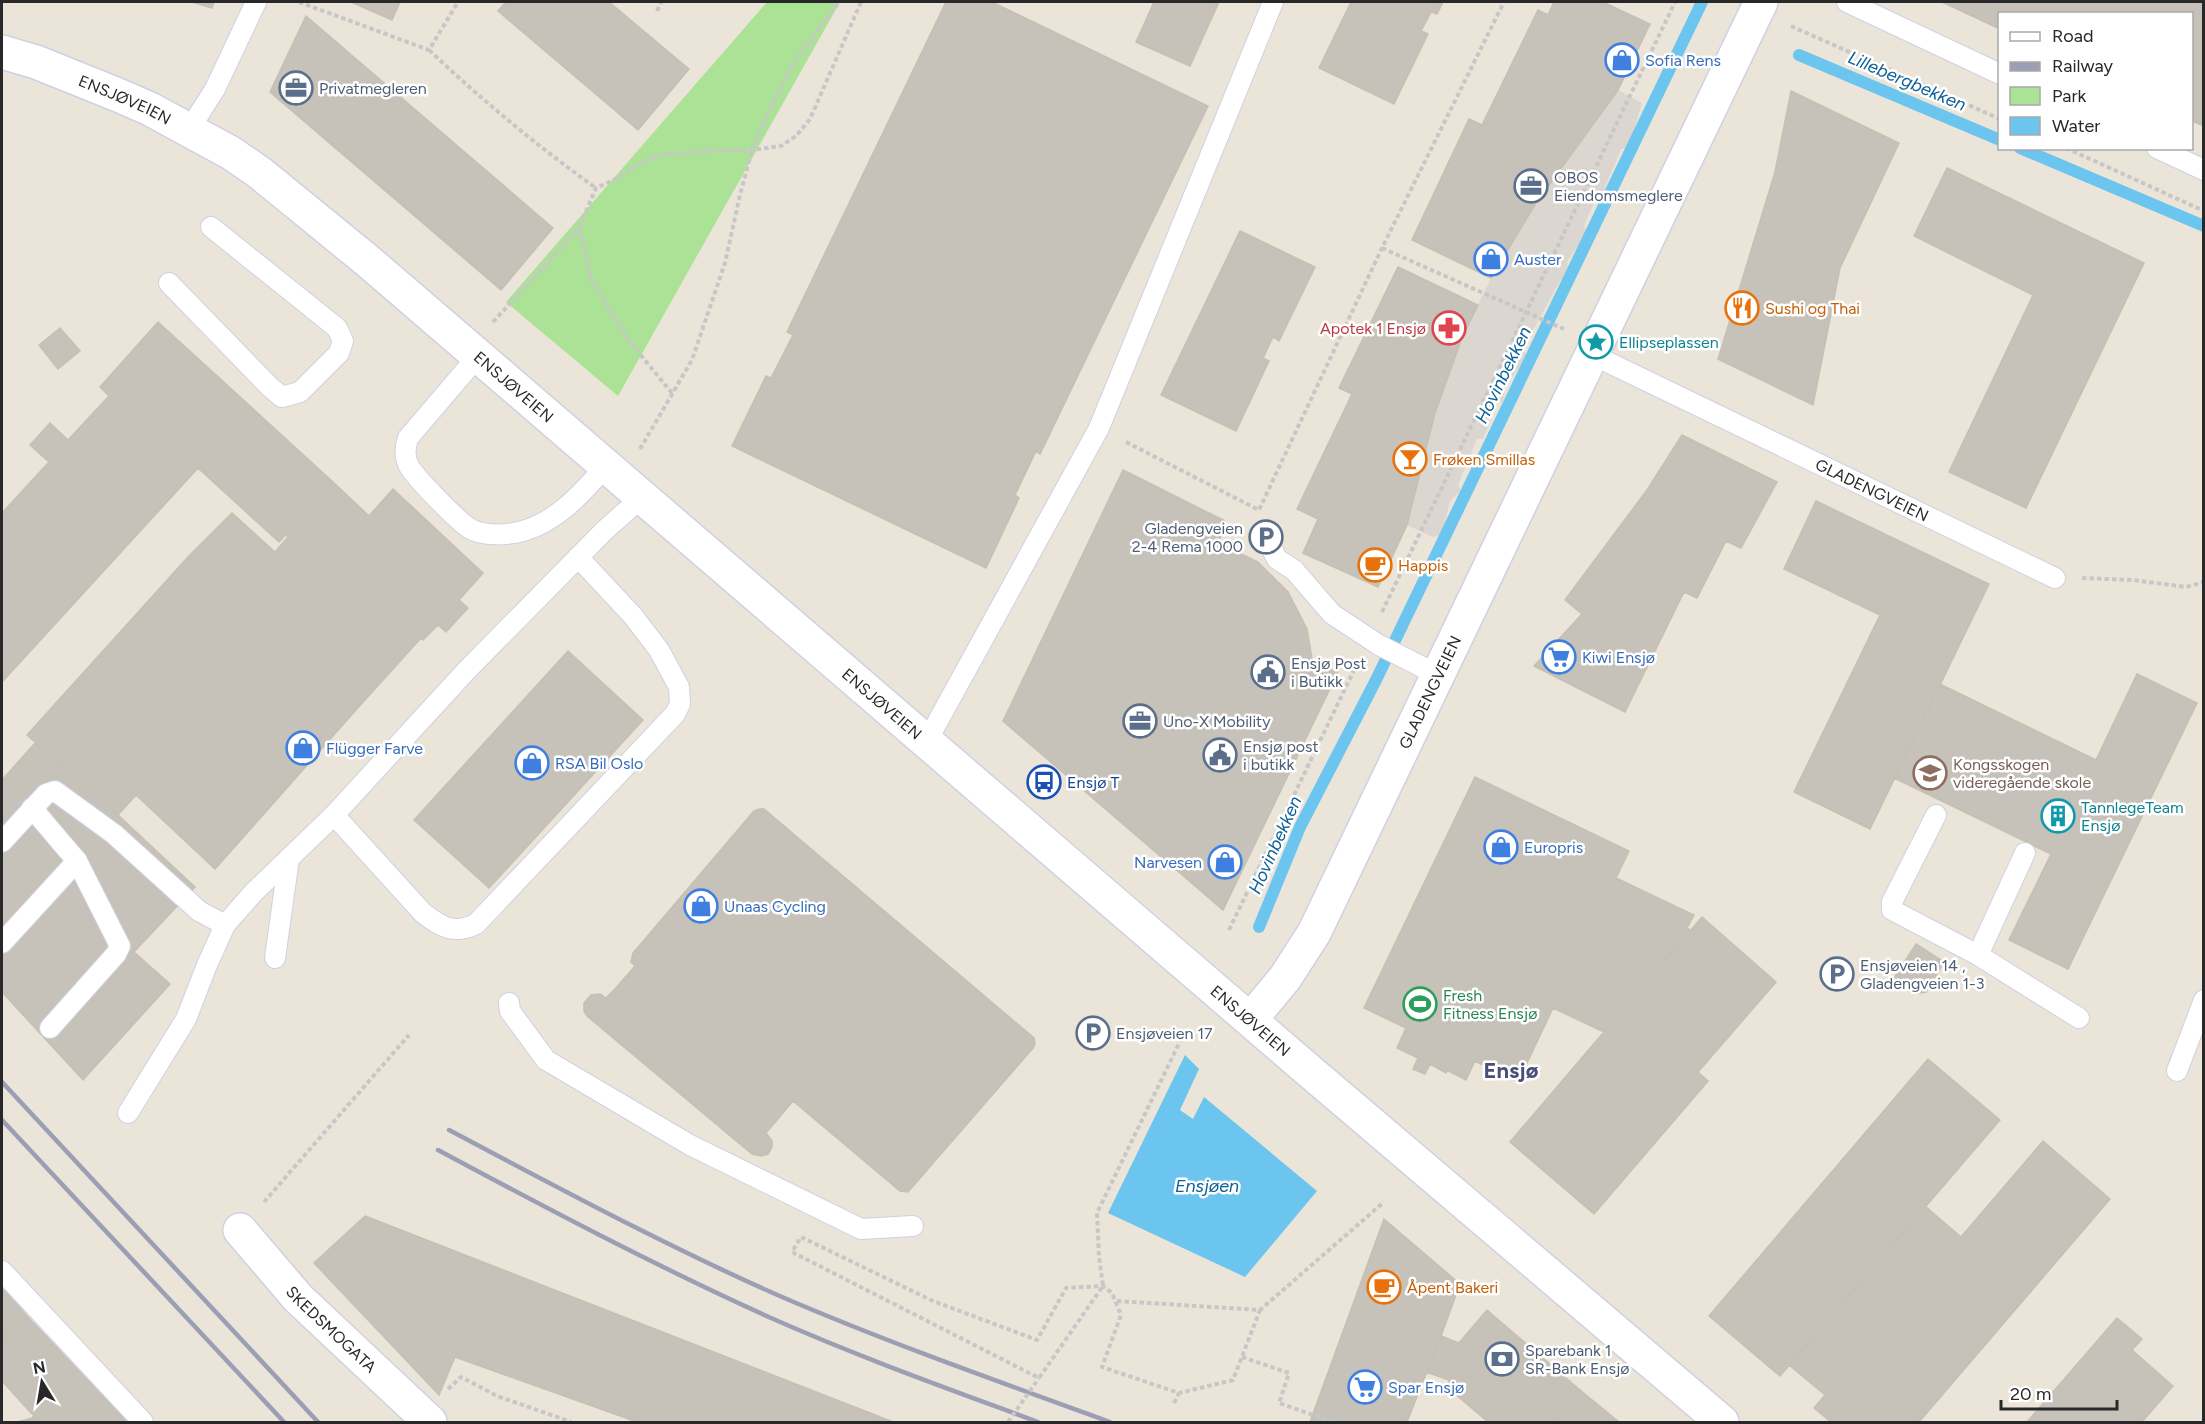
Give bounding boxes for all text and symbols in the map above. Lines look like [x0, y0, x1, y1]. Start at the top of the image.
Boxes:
legend [1998, 12, 2193, 150]
text: Road [2052, 25, 2093, 47]
shop icon: Sofia Rens [1604, 42, 1640, 78]
water label: Lillebergbekken [1845, 46, 1969, 116]
place label: Sofia Rens [1645, 51, 1721, 70]
text: Railway [2052, 55, 2114, 77]
office icon: Privatmegleren [278, 70, 314, 106]
street label: ENSJØVEIEN [76, 71, 174, 129]
place label: Privatmegleren [319, 79, 427, 98]
text: Park [2052, 85, 2087, 107]
text: Water [2052, 115, 2100, 137]
office icon: OBOS Eiendomsmeglere [1513, 168, 1549, 204]
place label: OBOS Eiendomsmeglere [1554, 168, 1683, 205]
shop icon: Auster [1473, 241, 1509, 277]
place label: Auster [1514, 250, 1562, 269]
restaurant icon: Sushi og Thai [1724, 290, 1760, 326]
place label: Sushi og Thai [1765, 299, 1860, 318]
pharmacy icon: Apotek 1 Ensjø [1431, 310, 1467, 346]
place label: Apotek 1 Ensjø [1320, 319, 1426, 338]
water label: Hovinbekken [1470, 323, 1536, 427]
place icon: Ellipseplassen [1578, 324, 1614, 360]
place label: Ellipseplassen [1619, 333, 1719, 352]
street label: ENSJØVEIEN [470, 347, 557, 427]
bar icon: Frøken Smillas [1392, 441, 1428, 477]
place label: Frøken Smillas [1433, 450, 1535, 469]
street label: GLADENGVEIEN [1812, 455, 1932, 526]
place label: Gladengveien 2-4 Rema 1000 [1132, 519, 1243, 556]
parking icon: Gladengveien 2-4 Rema 1000 [1248, 519, 1284, 555]
cafe icon: Happis [1357, 547, 1393, 583]
place label: Happis [1398, 556, 1448, 575]
street label: GLADENGVEIEN [1395, 633, 1465, 752]
supermarket icon: Kiwi Ensjø [1541, 639, 1577, 675]
place label: Kiwi Ensjø [1582, 648, 1655, 667]
public building icon: Ensjø Post i Butikk [1250, 654, 1286, 690]
place label: Ensjø Post i Butikk [1291, 654, 1366, 691]
street label: ENSJØVEIEN [838, 664, 926, 744]
office icon: Uno-X Mobility [1122, 703, 1158, 739]
place label: Uno-X Mobility [1163, 712, 1271, 731]
shop icon: Flügger Farve [285, 730, 321, 766]
public building icon: Ensjø post i butikk [1202, 737, 1238, 773]
place label: Ensjø post i butikk [1243, 737, 1319, 774]
place label: Flügger Farve [326, 739, 423, 758]
shop icon: RSA Bil Oslo [514, 745, 550, 781]
place label: RSA Bil Oslo [555, 754, 643, 773]
school or university icon: Kongsskogen videregående skole [1912, 755, 1948, 791]
place label: Kongsskogen videregående skole [1953, 755, 2091, 792]
bus stop icon: Ensjø T [1026, 764, 1062, 800]
place label: Ensjø T [1067, 773, 1119, 792]
water label: Hovinbekken [1244, 793, 1306, 897]
building icon: TannlegeTeam Ensjø [2040, 798, 2076, 834]
place label: TannlegeTeam Ensjø [2081, 798, 2184, 835]
shop icon: Europris [1483, 829, 1519, 865]
place label: Europris [1524, 838, 1583, 857]
shop icon: Narvesen [1207, 844, 1243, 880]
place label: Narvesen [1134, 853, 1202, 872]
shop icon: Unaas Cycling [683, 888, 719, 924]
place label: Unaas Cycling [724, 897, 826, 916]
parking icon: Ensjøveien 14 , Gladengveien 1-3 [1819, 956, 1855, 992]
place label: Ensjøveien 14 , Gladengveien 1-3 [1860, 956, 1984, 993]
street label: ENSJØVEIEN [1207, 981, 1294, 1060]
sports icon: Fresh Fitness Ensjø [1402, 986, 1438, 1022]
place label: Fresh Fitness Ensjø [1443, 986, 1537, 1023]
parking icon: Ensjøveien 17 [1075, 1015, 1111, 1051]
place label: Ensjøveien 17 [1116, 1024, 1213, 1043]
district label: Ensjø [1484, 1057, 1539, 1084]
water label: Ensjøen [1175, 1175, 1239, 1197]
cafe icon: Åpent Bakeri [1366, 1269, 1402, 1305]
place label: Åpent Bakeri [1407, 1278, 1498, 1297]
street label: SKEDSMOGATA [282, 1282, 380, 1377]
bank icon: Sparebank 1 SR-Bank Ensjø [1484, 1341, 1520, 1377]
place label: Sparebank 1 SR-Bank Ensjø [1525, 1341, 1630, 1378]
north arrow [12, 1352, 72, 1412]
text: N [31, 1357, 47, 1378]
supermarket icon: Spar Ensjø [1347, 1369, 1383, 1405]
scale bar [2001, 1373, 2116, 1411]
place label: Spar Ensjø [1388, 1378, 1464, 1397]
text: 20 m [2010, 1383, 2051, 1405]

